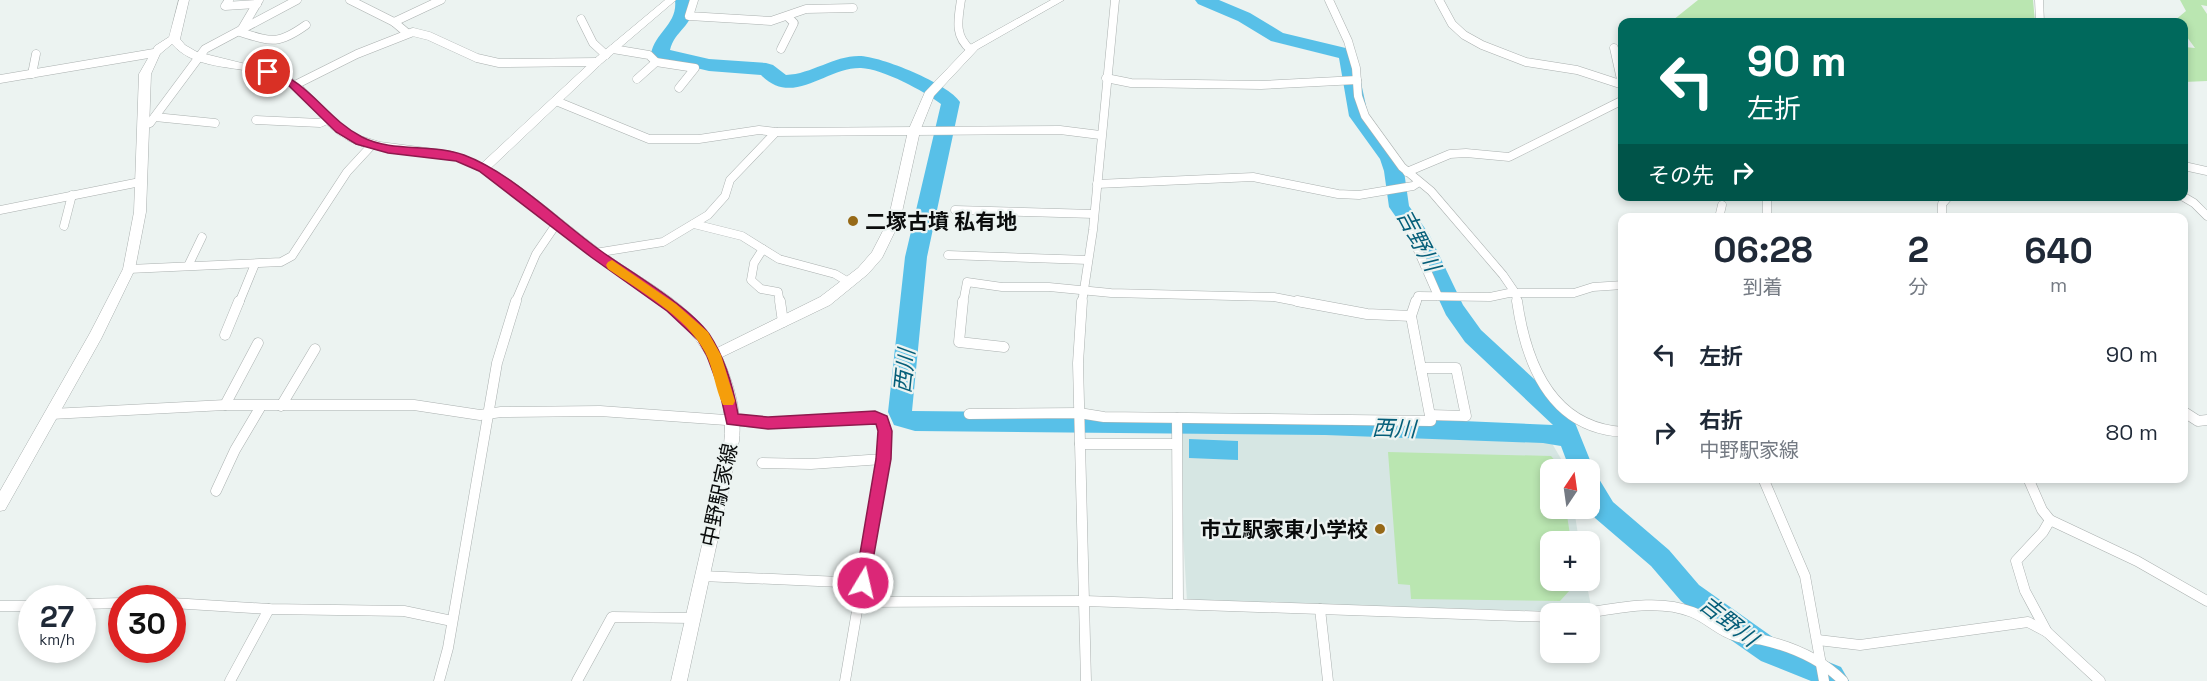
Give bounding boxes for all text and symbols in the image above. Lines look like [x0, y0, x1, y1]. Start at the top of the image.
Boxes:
text: 90 m [1747, 35, 1847, 88]
icon: left [1648, 42, 1726, 120]
pin [242, 46, 293, 97]
icon: arrive [251, 55, 284, 88]
text: 左折 [1747, 91, 1801, 126]
icon: right [1726, 156, 1759, 189]
text: その先 [1648, 161, 1714, 189]
water label: 吉野川 [1391, 204, 1448, 277]
place label: 二塚古墳 私有地 [865, 208, 1017, 235]
marker: 二塚古墳 私有地 [846, 214, 860, 228]
text: 06:28 [1713, 227, 1813, 273]
text: 2 [1908, 227, 1929, 273]
text: 640 [2024, 228, 2093, 274]
text: m [2050, 272, 2067, 298]
text: 到着 [1743, 274, 1783, 300]
text: 分 [1908, 274, 1928, 300]
icon: left [1648, 338, 1681, 371]
text: 90 m [2106, 340, 2158, 368]
text: 左折 [1699, 342, 1743, 370]
water label: 西川 [888, 346, 920, 394]
text: 右折 [1699, 406, 1743, 434]
water label: 西川 [1372, 413, 1418, 443]
icon: right [1648, 416, 1681, 449]
text: 80 m [2106, 418, 2158, 446]
text: 中野駅家線 [1699, 437, 1799, 463]
street label: 中野駅家線 [695, 441, 743, 549]
north arrow [1540, 459, 1600, 519]
map controls [1540, 459, 1600, 663]
place label: 市立駅家東小学校 [1200, 516, 1368, 543]
marker: 市立駅家東小学校 [1373, 522, 1387, 536]
button: + [1540, 531, 1600, 591]
position arrow [831, 551, 895, 615]
speed limit sign: 30 [108, 585, 186, 663]
water label: 吉野川 [1694, 590, 1765, 654]
text: 27 [40, 597, 74, 636]
button: − [1540, 603, 1600, 663]
text: km/h [39, 630, 75, 649]

